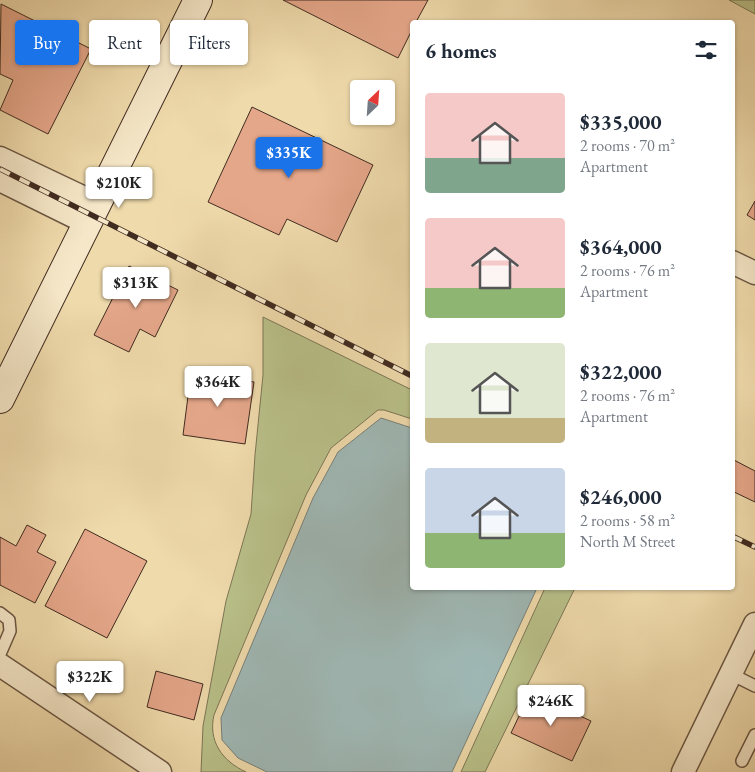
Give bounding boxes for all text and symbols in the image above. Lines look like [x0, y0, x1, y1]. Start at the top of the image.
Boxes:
chip: Buy [15, 20, 79, 65]
chip: Rent [89, 20, 160, 65]
chip: Filters [170, 20, 248, 65]
icon: filters [692, 36, 720, 64]
text: 6 homes [425, 37, 497, 64]
north arrow [350, 80, 395, 125]
map controls [350, 80, 395, 125]
text: $335,000 [580, 108, 662, 135]
icon: home [465, 113, 525, 173]
text: 2 rooms · 70 m² [580, 135, 675, 156]
pin: $335K [254, 136, 324, 179]
text: $335K [267, 142, 311, 163]
text: Apartment [580, 156, 648, 177]
pin: $210K [84, 166, 154, 209]
text: $210K [97, 172, 141, 193]
text: $364,000 [580, 233, 662, 260]
icon: home [465, 238, 525, 298]
text: 2 rooms · 76 m² [580, 260, 675, 281]
pin: $313K [101, 266, 171, 309]
text: $313K [114, 272, 158, 293]
text: Apartment [580, 281, 648, 302]
text: $322,000 [580, 358, 662, 385]
icon: home [465, 363, 525, 423]
pin: $364K [183, 366, 253, 408]
text: $364K [196, 371, 240, 392]
text: 2 rooms · 76 m² [580, 385, 675, 406]
text: Apartment [580, 406, 648, 427]
text: $246,000 [580, 483, 662, 510]
icon: home [465, 488, 525, 548]
text: 2 rooms · 58 m² [580, 510, 675, 531]
text: North M Street [580, 531, 675, 552]
pin: $322K [55, 660, 125, 703]
text: $322K [68, 666, 112, 687]
pin: $246K [516, 684, 586, 727]
text: $246K [529, 690, 573, 711]

